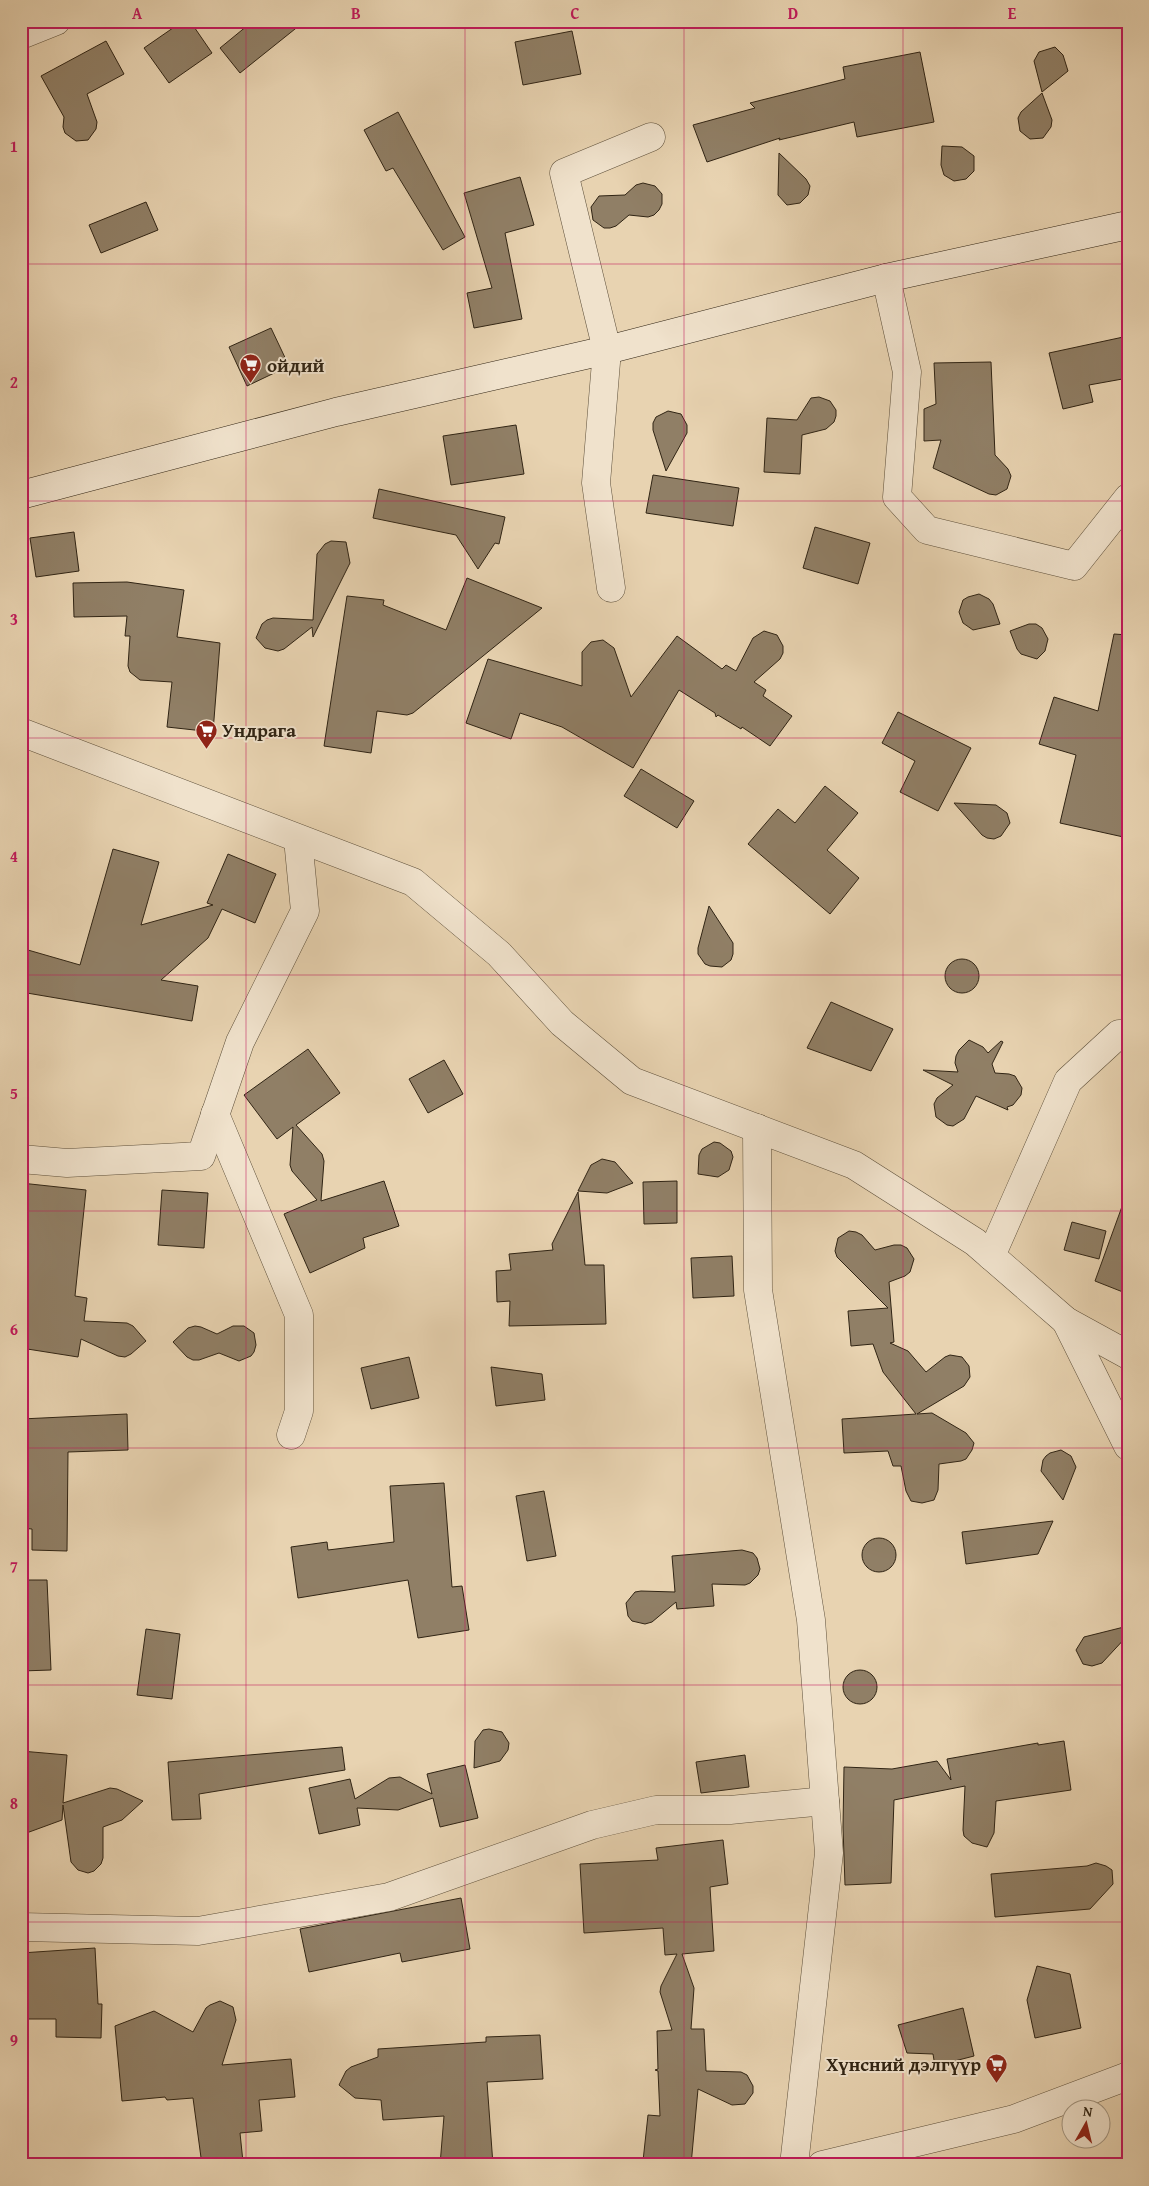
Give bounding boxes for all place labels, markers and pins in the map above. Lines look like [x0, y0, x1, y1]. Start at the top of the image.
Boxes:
place label: ойдий [267, 351, 325, 379]
supermarket icon: ойдий [239, 353, 263, 384]
place label: Ундрага [222, 716, 296, 744]
supermarket icon: Ундрага [194, 718, 218, 749]
place label: Хүнсний дэлгүүр [826, 2050, 981, 2078]
supermarket icon: Хүнсний дэлгүүр [985, 2052, 1009, 2083]

